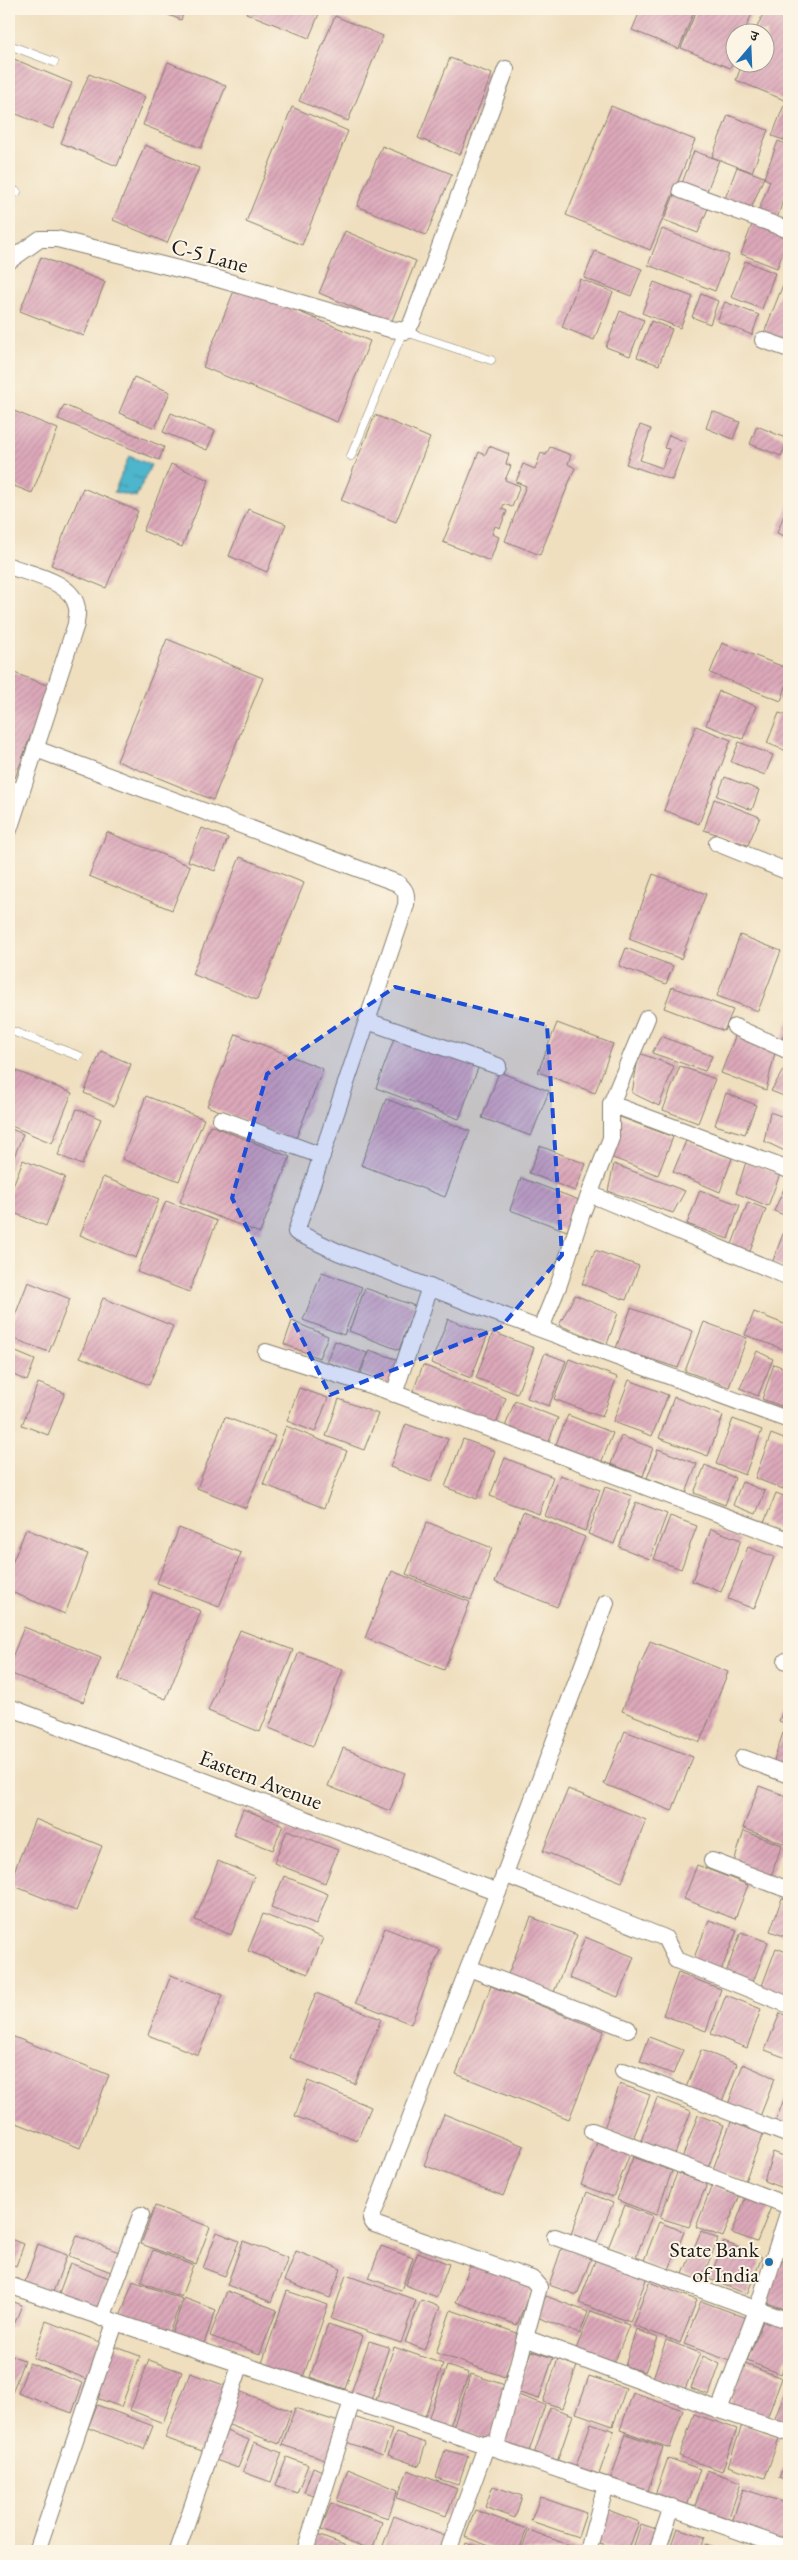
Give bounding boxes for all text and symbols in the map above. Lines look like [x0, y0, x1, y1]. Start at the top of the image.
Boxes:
north arrow [726, 22, 776, 72]
text: उ [747, 26, 761, 46]
street label: C-5 Lane [168, 231, 252, 280]
street label: Eastern Avenue [195, 1743, 327, 1816]
place label: State Bank of India [670, 2235, 760, 2289]
marker: State Bank of India [763, 2256, 775, 2268]

